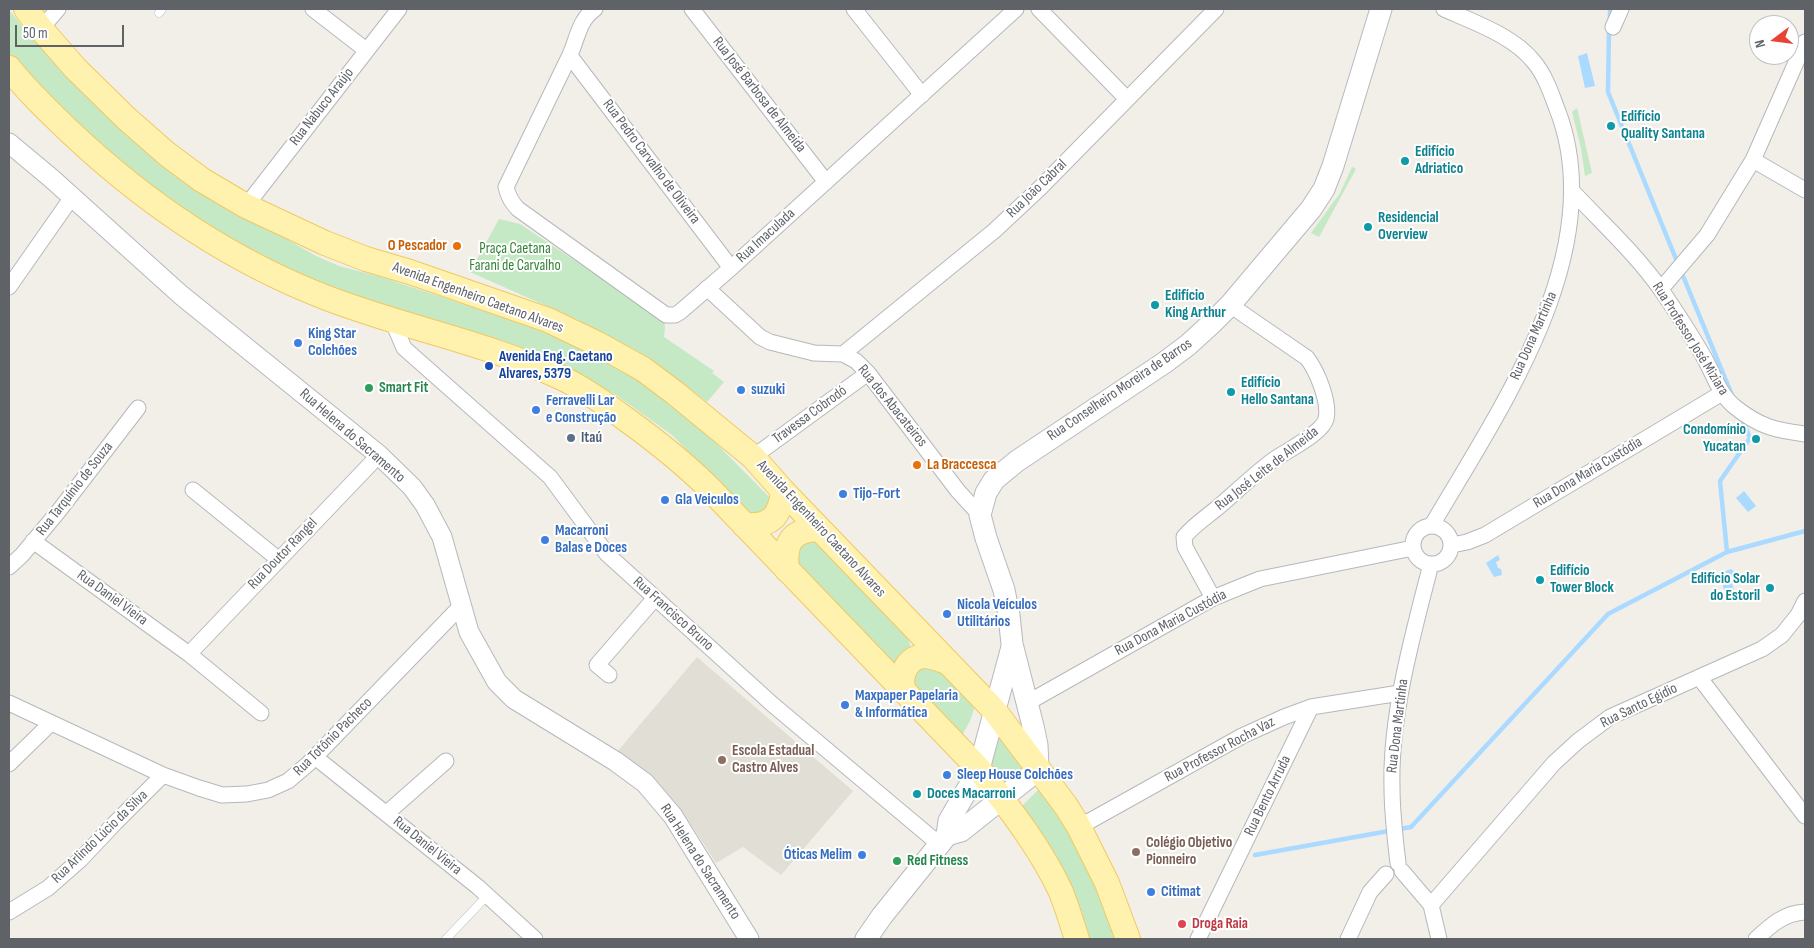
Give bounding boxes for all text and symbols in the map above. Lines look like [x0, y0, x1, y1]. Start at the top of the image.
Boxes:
scale bar [18, 15, 126, 47]
north arrow [1749, 15, 1799, 65]
text: 50 m [23, 24, 48, 43]
street label: Rua José Barbosa de Almeida [708, 34, 810, 156]
text: N [1751, 38, 1769, 50]
street label: Rua Nabuco Araújo [286, 65, 358, 149]
street label: Rua Pedro Carvalho de Oliveira [598, 96, 704, 228]
place label: Edifício Quality Santana [1621, 108, 1705, 143]
marker: Edifício Quality Santana [1605, 120, 1617, 132]
place label: Edifício Adriatico [1415, 143, 1463, 178]
marker: Edifício Adriatico [1399, 155, 1411, 167]
street label: Rua João Cabral [1003, 156, 1071, 222]
street label: Rua Imaculada [733, 205, 799, 267]
place label: Residencial Overview [1378, 209, 1439, 244]
marker: Residencial Overview [1362, 221, 1374, 233]
place label: O Pescador [388, 237, 447, 255]
marker: O Pescador [451, 240, 463, 252]
park label: Praça Caetana Farani de Carvalho [469, 240, 561, 275]
street label: Avenida Engenheiro Caetano Alvares [390, 259, 566, 337]
street label: Rua Professor José Miziara [1648, 279, 1732, 399]
place label: Edifício King Arthur [1165, 287, 1226, 322]
street label: Rua Dona Martinha [1507, 289, 1561, 383]
marker: Edifício King Arthur [1149, 299, 1161, 311]
place label: King Star Colchões [308, 325, 357, 360]
street label: Rua Conselheiro Moreira de Barros [1044, 335, 1196, 445]
marker: King Star Colchões [292, 337, 304, 349]
place label: Avenida Eng. Caetano Alvares, 5379 [499, 348, 613, 383]
marker: Avenida Eng. Caetano Alvares, 5379 [483, 360, 495, 372]
street label: Rua dos Abacateiros [853, 361, 931, 451]
place label: Edifício Hello Santana [1241, 374, 1314, 409]
place label: Smart Fit [379, 379, 428, 397]
place label: suzuki [751, 381, 785, 399]
marker: Smart Fit [363, 382, 375, 394]
street label: Travessa Cobrodó [769, 382, 851, 448]
marker: suzuki [735, 384, 747, 396]
street label: Rua Helena do Sacramento [296, 385, 408, 487]
marker: Edifício Hello Santana [1225, 386, 1237, 398]
place label: Ferravelli Lar e Construção [546, 392, 616, 427]
marker: Ferravelli Lar e Construção [530, 404, 542, 416]
place label: Condomínio Yucatan [1683, 421, 1746, 456]
street label: Rua José Leite de Almeida [1212, 423, 1322, 515]
place label: Itaú [581, 429, 602, 447]
marker: Itaú [565, 432, 577, 444]
street label: Rua Dona Maria Custódia [1530, 433, 1646, 513]
marker: Condomínio Yucatan [1750, 433, 1762, 445]
street label: Rua Tarquínio de Souza [33, 438, 117, 540]
place label: La Braccesca [927, 456, 996, 474]
street label: Avenida Engenheiro Caetano Alvares [753, 457, 889, 601]
marker: La Braccesca [911, 459, 923, 471]
place label: Tijo-Fort [853, 485, 900, 503]
marker: Tijo-Fort [837, 488, 849, 500]
place label: Gla Veiculos [675, 491, 739, 509]
marker: Gla Veiculos [659, 494, 671, 506]
street label: Rua Doutor Rangel [244, 515, 322, 593]
place label: Macarroni Balas e Doces [555, 522, 627, 557]
marker: Macarroni Balas e Doces [539, 534, 551, 546]
place label: Edifício Tower Block [1550, 562, 1614, 597]
street label: Rua Daniel Vieira [73, 566, 151, 630]
place label: Edifício Solar do Estoril [1691, 570, 1760, 605]
street label: Rua Francisco Bruno [629, 573, 717, 655]
marker: Edifício Tower Block [1534, 574, 1546, 586]
marker: Edifício Solar do Estoril [1764, 582, 1776, 594]
street label: Rua Dona Maria Custódia [1112, 586, 1230, 660]
place label: Nicola Veículos Utilitários [957, 596, 1037, 631]
marker: Nicola Veículos Utilitários [941, 608, 953, 620]
street label: Rua Dona Martinha [1383, 678, 1413, 774]
street label: Rua Santo Egidio [1598, 680, 1680, 732]
place label: Maxpaper Papelaria & Informática [855, 687, 958, 722]
street label: Rua Totônio Pacheco [290, 694, 376, 780]
marker: Maxpaper Papelaria & Informática [839, 699, 851, 711]
street label: Rua Professor Rocha Vaz [1162, 713, 1278, 787]
place label: Escola Estadual Castro Alves [732, 742, 814, 777]
street label: Rua Bento Arruda [1241, 753, 1295, 839]
marker: Escola Estadual Castro Alves [716, 754, 728, 766]
place label: Sleep House Colchões [957, 766, 1073, 784]
marker: Sleep House Colchões [941, 769, 953, 781]
place label: Doces Macarroni [927, 785, 1015, 803]
street label: Rua Arlindo Lúcio da Silva [48, 787, 152, 887]
marker: Doces Macarroni [911, 788, 923, 800]
street label: Rua Helena do Sacramento [656, 801, 744, 923]
street label: Rua Daniel Vieira [389, 813, 465, 879]
place label: Colégio Objetivo Pionneiro [1146, 834, 1232, 869]
place label: Óticas Melim [784, 846, 852, 864]
marker: Colégio Objetivo Pionneiro [1130, 846, 1142, 858]
marker: Óticas Melim [856, 849, 868, 861]
place label: Red Fitness [907, 852, 968, 870]
marker: Red Fitness [891, 855, 903, 867]
place label: Citimat [1161, 883, 1201, 901]
marker: Citimat [1145, 886, 1157, 898]
place label: Droga Raia [1192, 915, 1248, 933]
marker: Droga Raia [1176, 918, 1188, 930]

